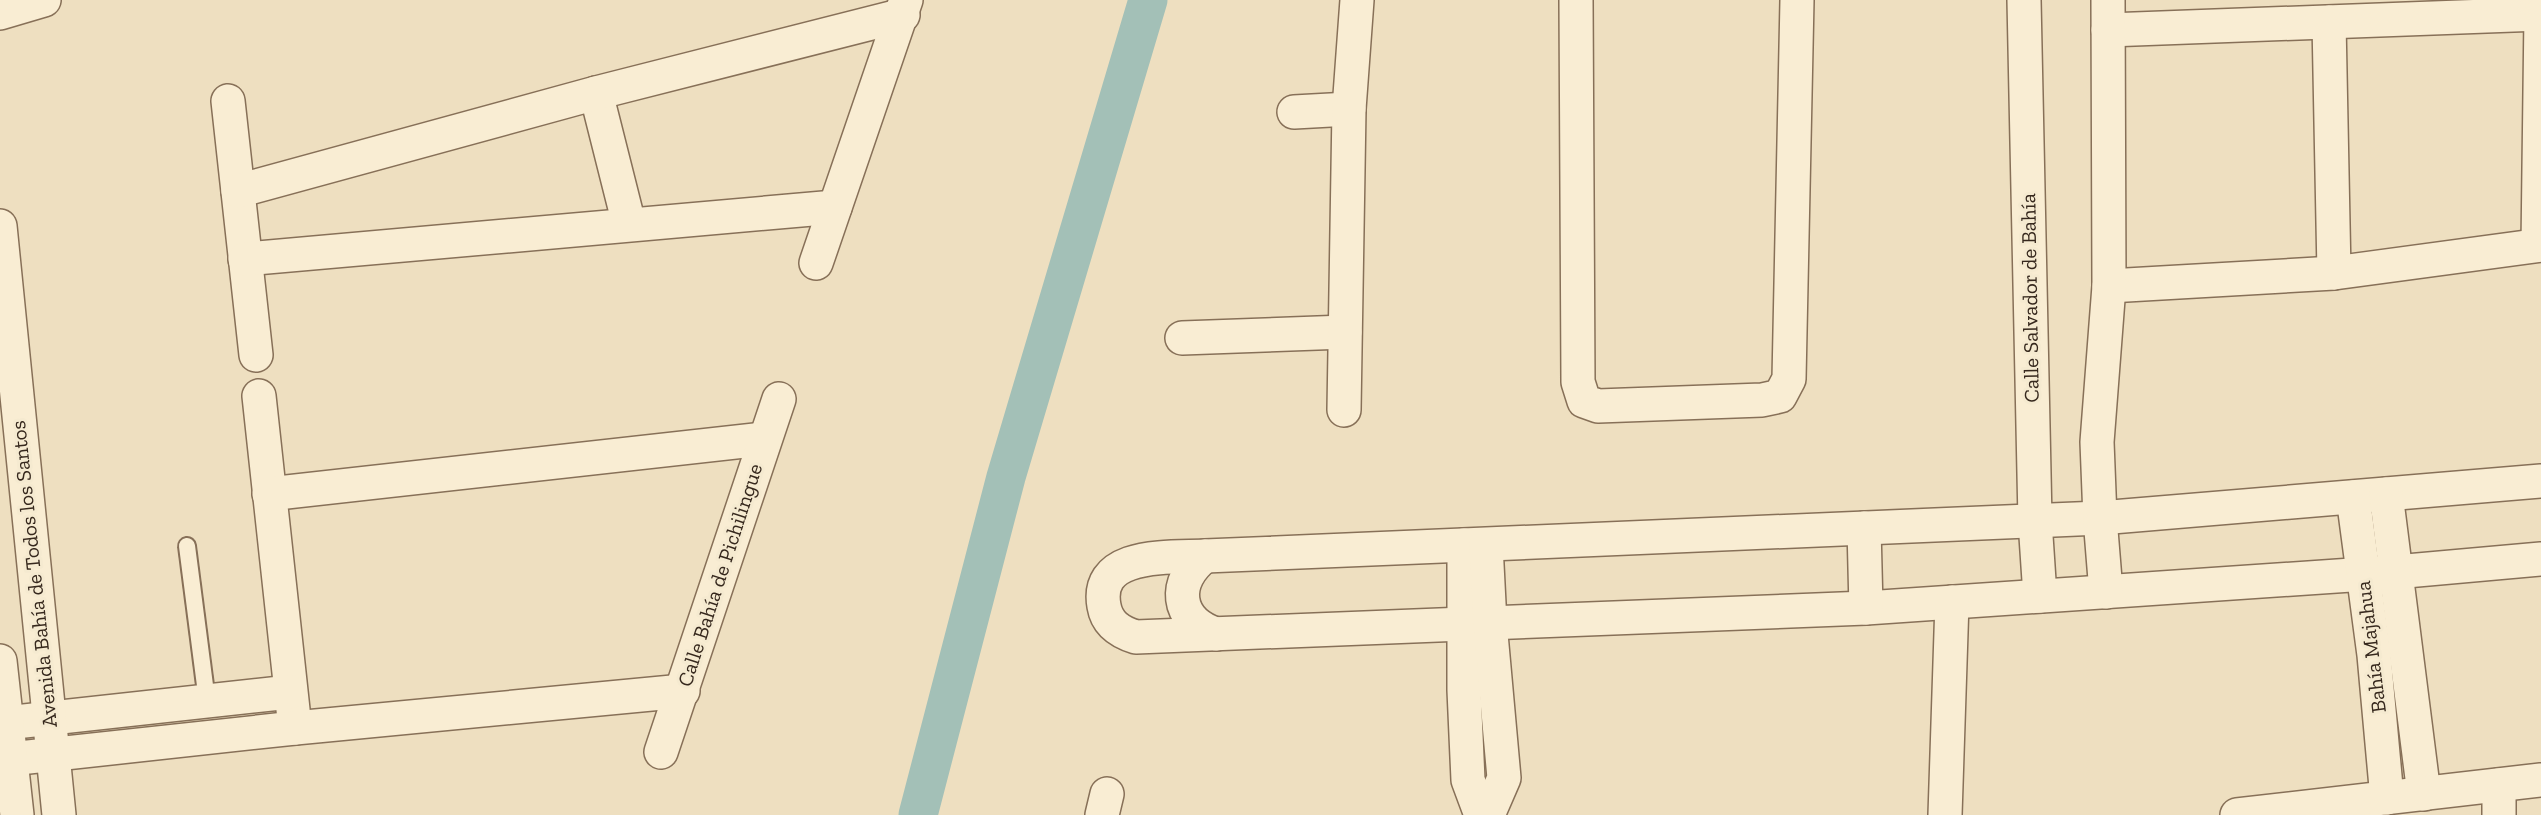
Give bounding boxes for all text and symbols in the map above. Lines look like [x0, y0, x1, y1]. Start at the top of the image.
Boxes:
street label: Calle Salvador de Bahía [2015, 193, 2044, 403]
street label: Avenida Bahía de Todos los Santos [5, 419, 62, 729]
street label: Calle Bahía de Pichilingue [672, 460, 767, 690]
street label: Bahía Majahua [2350, 579, 2392, 715]

